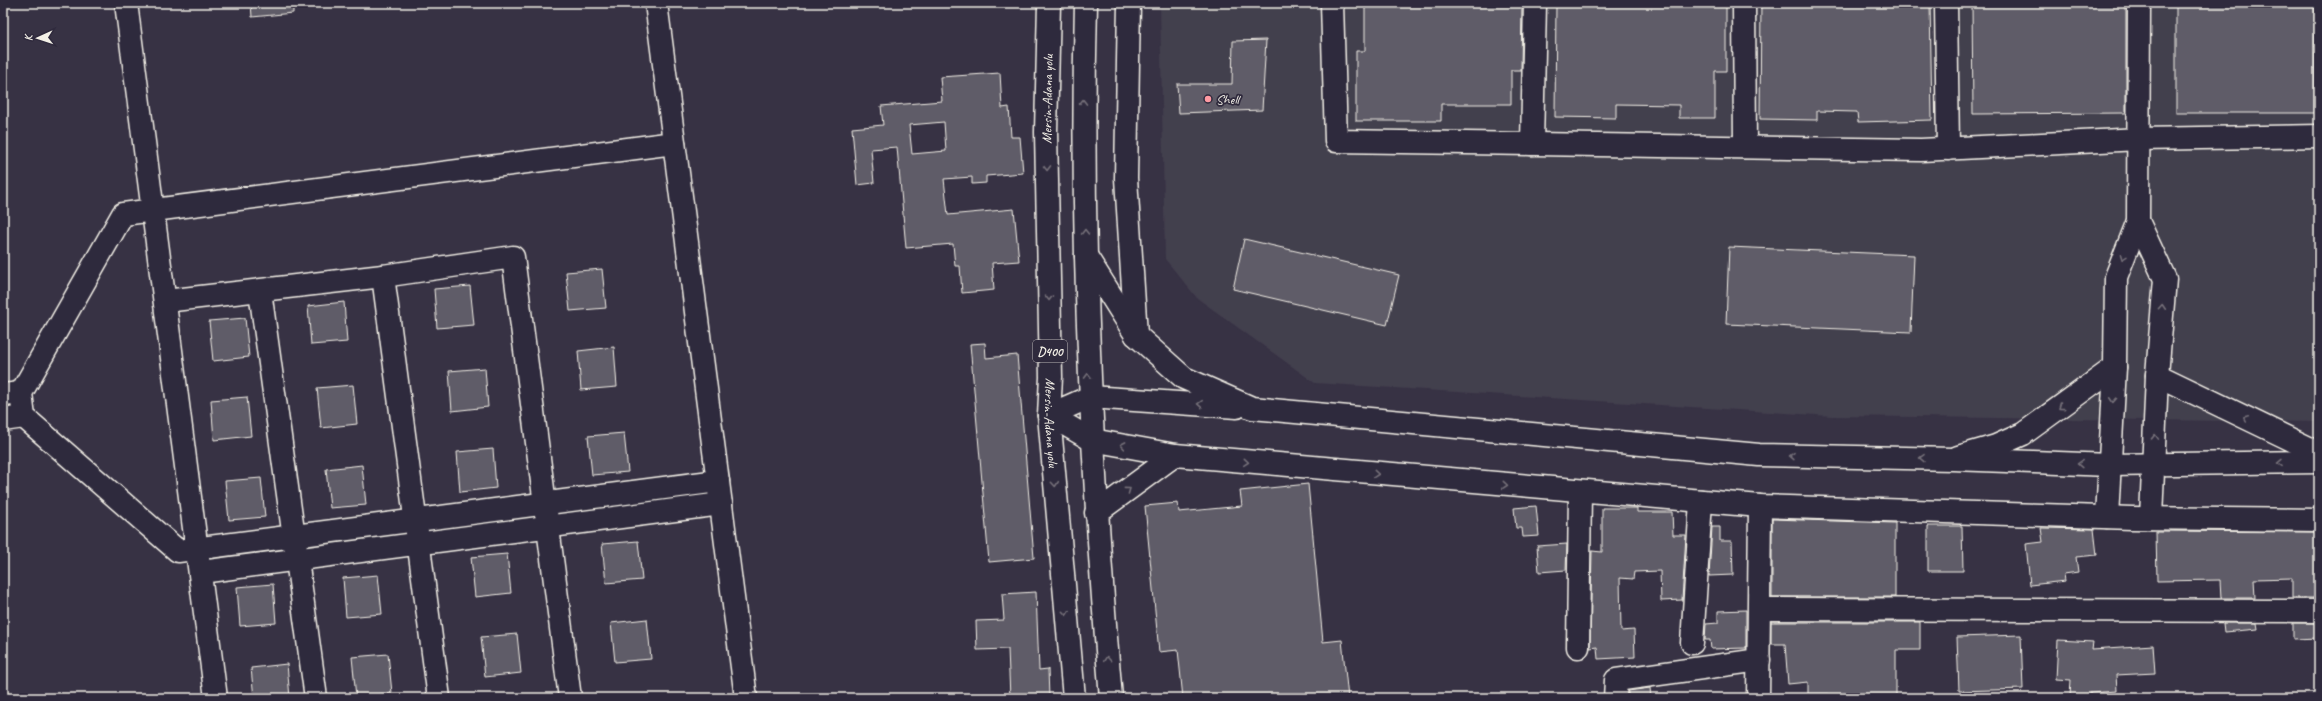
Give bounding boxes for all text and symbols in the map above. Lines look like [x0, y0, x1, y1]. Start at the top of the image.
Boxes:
north arrow [18, 18, 58, 58]
text: K [21, 33, 35, 42]
street label: Mersin-Adana yolu [1038, 53, 1057, 144]
place label: Shell [1216, 91, 1241, 108]
marker: Shell [1203, 94, 1213, 104]
one-way arrow [1079, 99, 1087, 105]
one-way arrow [1042, 165, 1051, 171]
one-way arrow [1081, 229, 1089, 235]
one-way arrow [2120, 254, 2128, 261]
one-way arrow [1045, 295, 1053, 301]
one-way arrow [2158, 304, 2167, 310]
road number: D400 [1033, 340, 1067, 362]
one-way arrow [1084, 373, 1093, 379]
street label: Mersin-Adana yolu [1040, 378, 1062, 469]
one-way arrow [2108, 397, 2117, 403]
one-way arrow [1197, 400, 1203, 409]
one-way arrow [2059, 402, 2066, 409]
one-way arrow [2243, 415, 2250, 423]
one-way arrow [2151, 434, 2159, 440]
one-way arrow [1120, 441, 1126, 450]
one-way arrow [1789, 452, 1795, 460]
one-way arrow [1919, 454, 1925, 462]
one-way arrow [1243, 457, 1249, 466]
one-way arrow [2277, 459, 2283, 467]
one-way arrow [2077, 460, 2083, 468]
one-way arrow [1373, 469, 1379, 478]
one-way arrow [1502, 480, 1508, 489]
one-way arrow [1050, 481, 1059, 487]
one-way arrow [1124, 487, 1131, 495]
one-way arrow [1062, 610, 1071, 616]
one-way arrow [1103, 656, 1112, 662]

